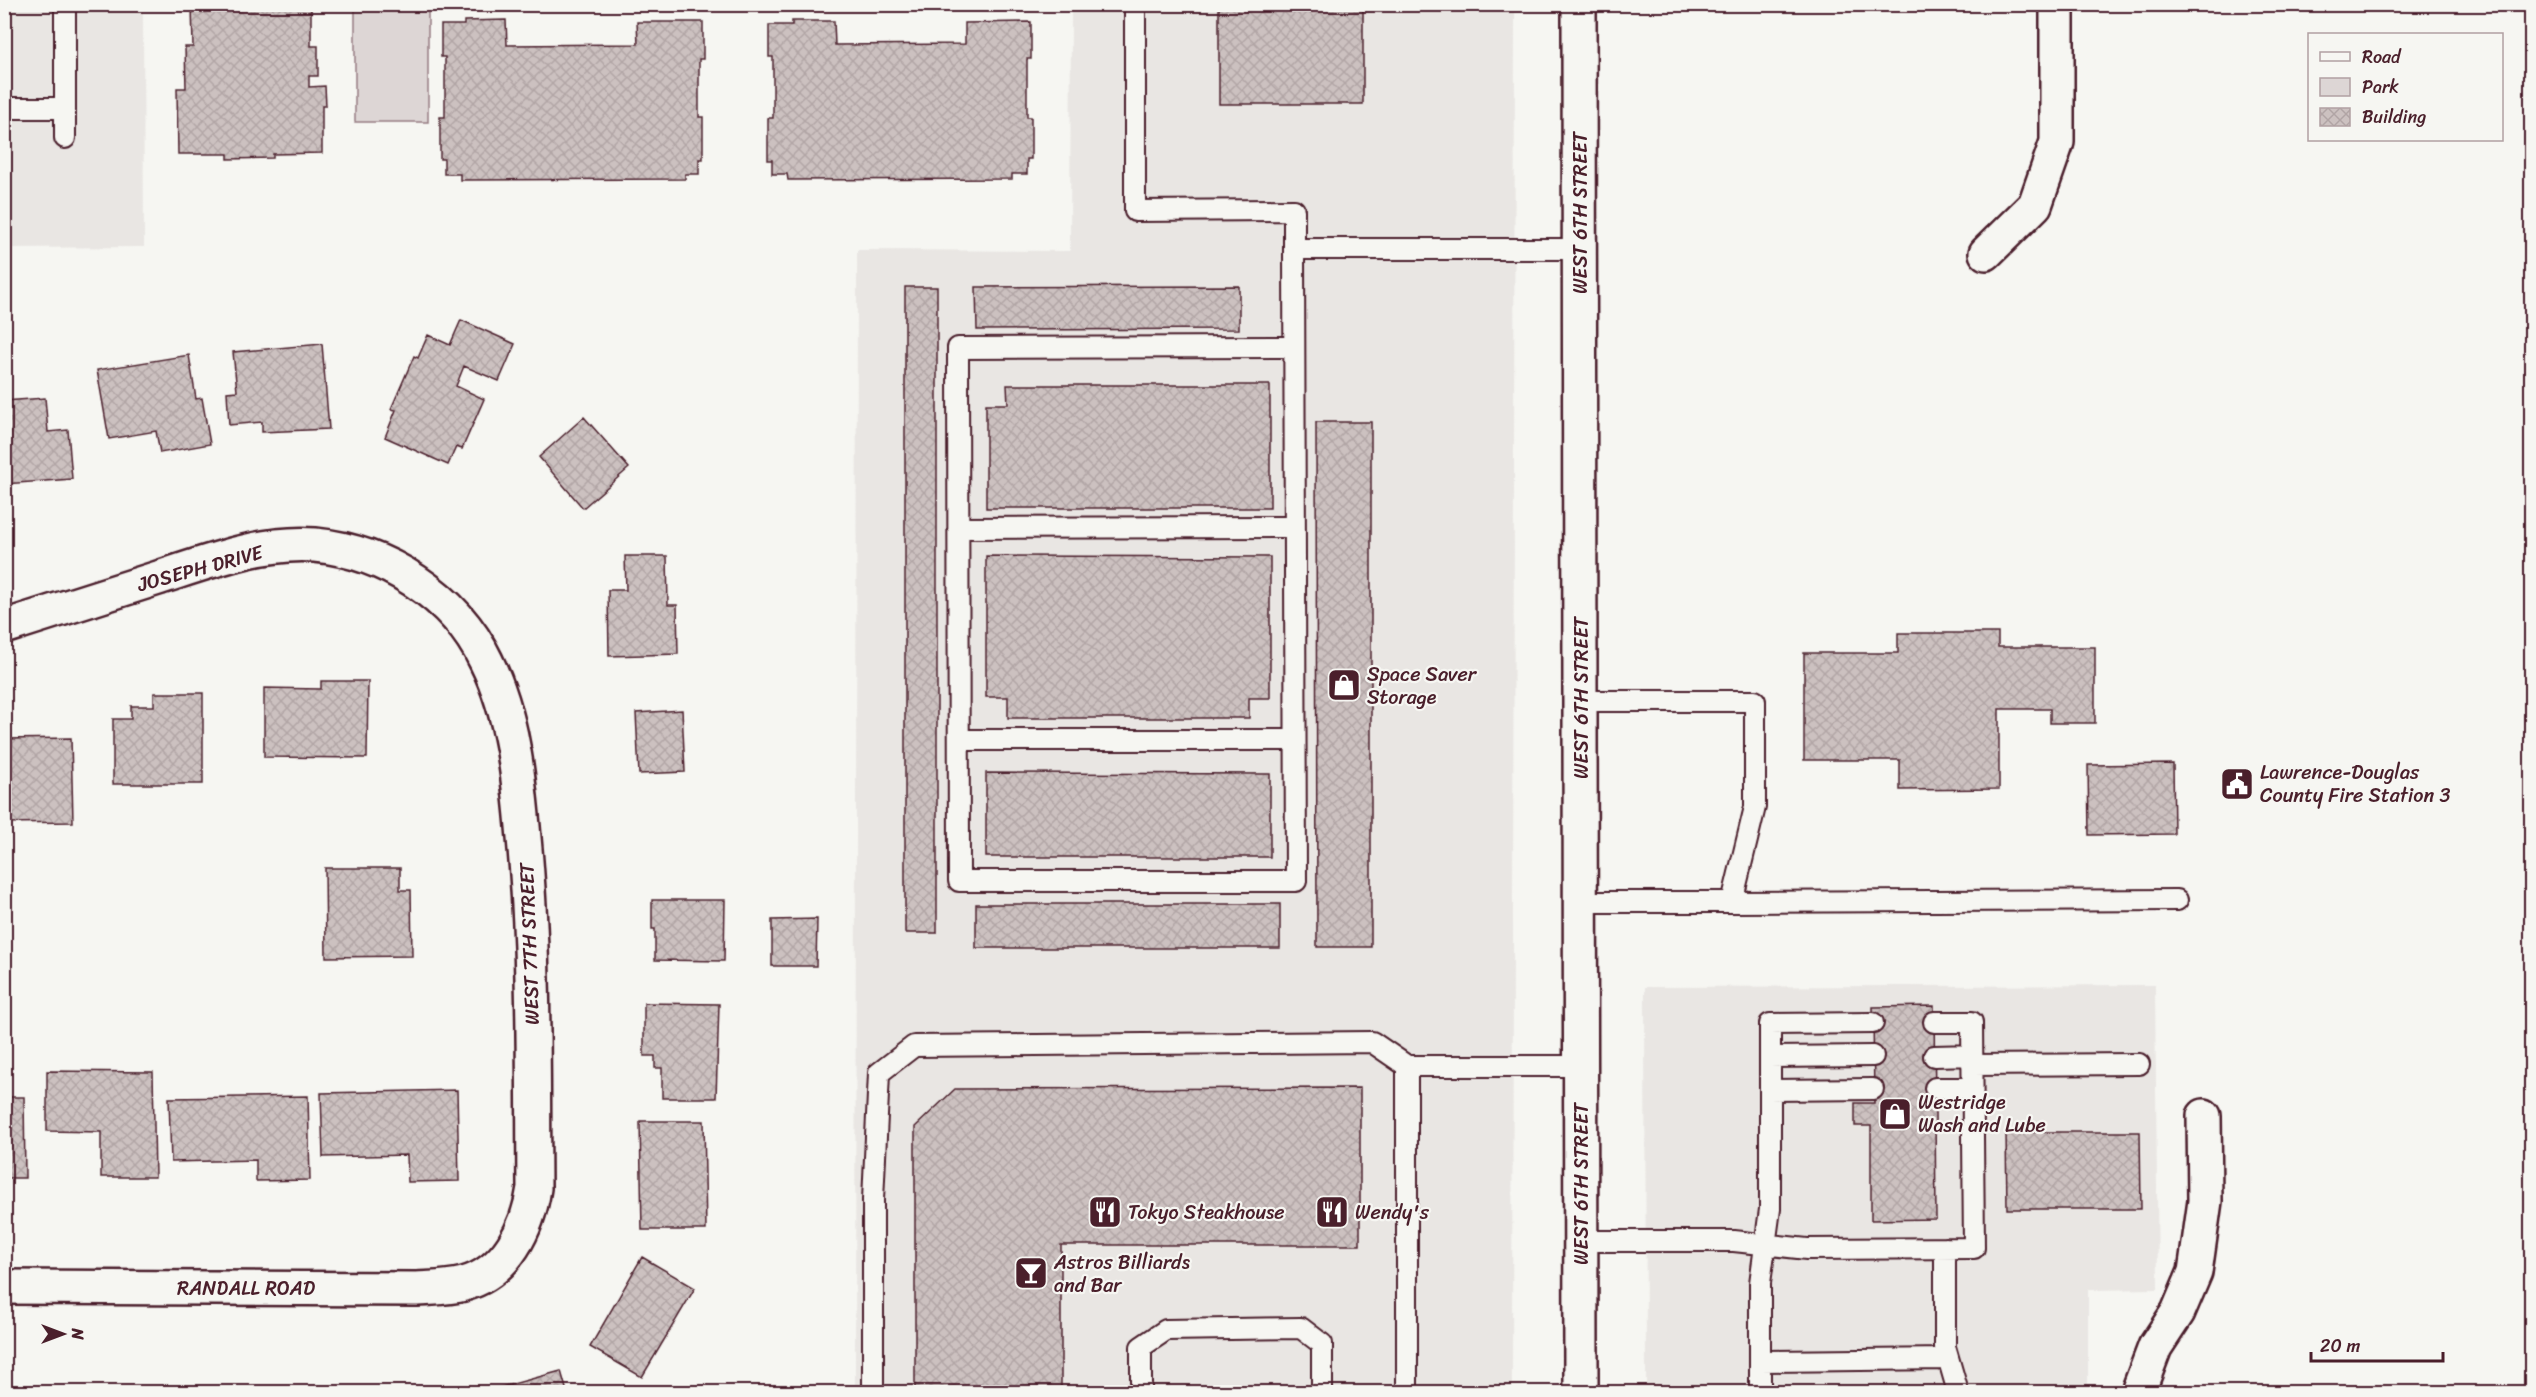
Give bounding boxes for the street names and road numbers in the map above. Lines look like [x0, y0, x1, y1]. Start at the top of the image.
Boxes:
street label: WEST 6TH STREET [1563, 131, 1598, 294]
street label: JOSEPH DRIVE [133, 534, 269, 602]
street label: WEST 6TH STREET [1564, 616, 1599, 779]
street label: WEST 7TH STREET [509, 861, 550, 1026]
street label: WEST 6TH STREET [1564, 1102, 1599, 1265]
street label: RANDALL ROAD [177, 1271, 315, 1306]

